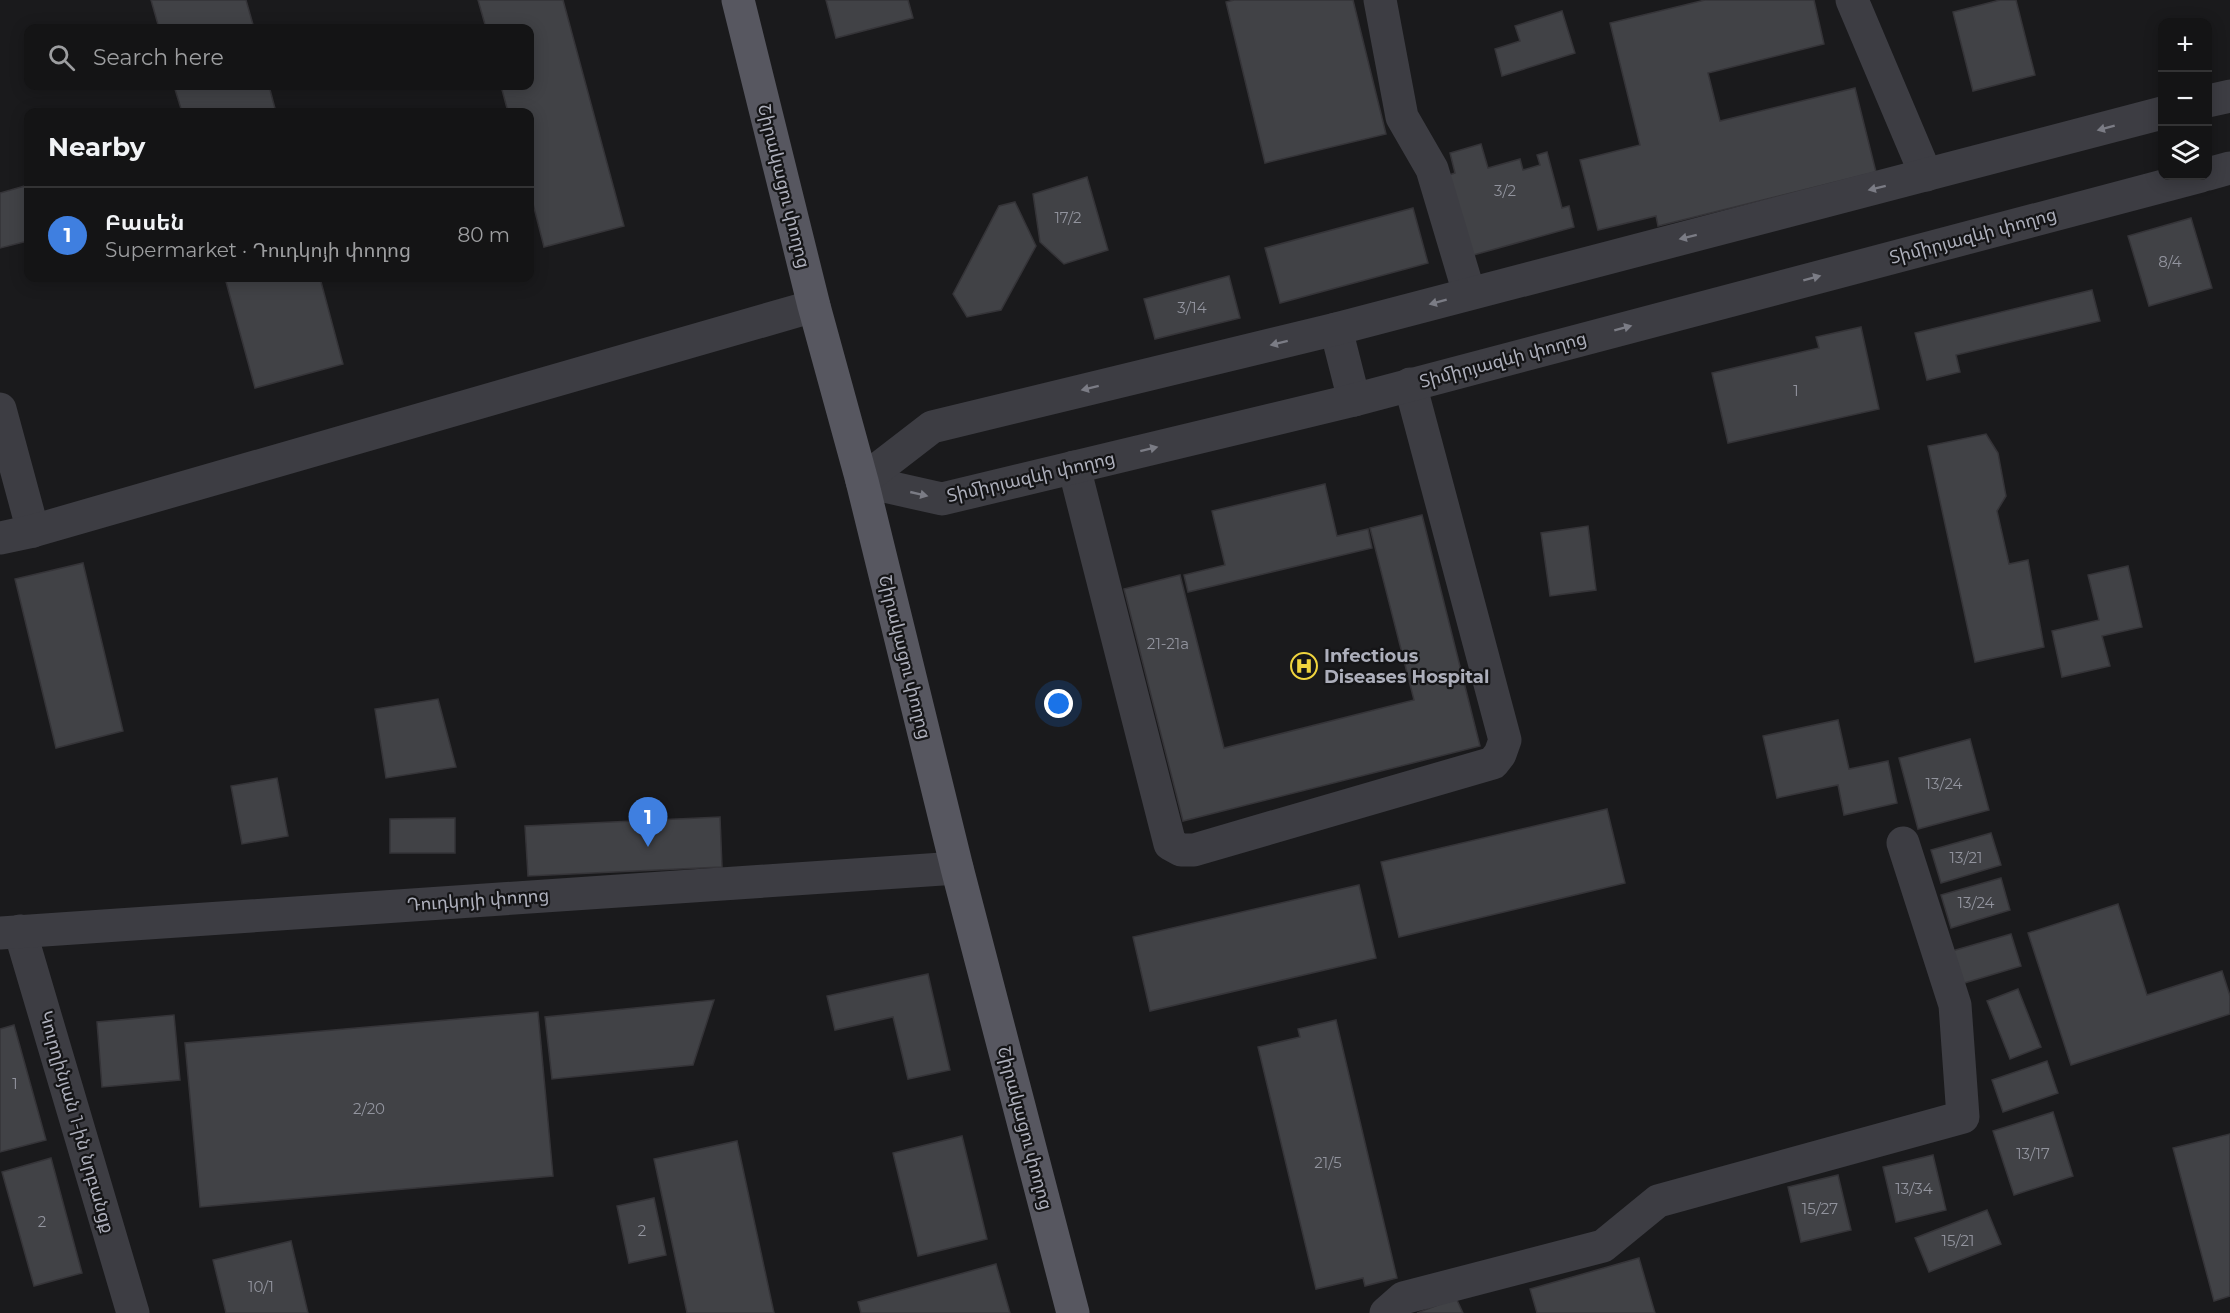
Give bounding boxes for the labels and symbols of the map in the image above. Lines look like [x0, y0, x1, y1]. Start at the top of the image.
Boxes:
street label: Շիրակացու փողոց [753, 102, 815, 270]
one-way arrow [2097, 124, 2115, 133]
house number: 3/2 [1494, 181, 1516, 200]
one-way arrow [1867, 184, 1886, 194]
street label: Տիմիրյազևի փողոց [1887, 203, 2059, 269]
house number: 17/2 [1054, 208, 1082, 227]
one-way arrow [1679, 232, 1697, 242]
house number: 8/4 [2158, 252, 2182, 271]
one-way arrow [1803, 273, 1821, 283]
one-way arrow [1429, 297, 1447, 307]
house number: 3/14 [1177, 298, 1207, 317]
one-way arrow [1614, 323, 1632, 332]
street label: Տիմիրյազևի փողոց [1417, 327, 1589, 393]
one-way arrow [1270, 338, 1288, 348]
house number: 1 [1793, 381, 1799, 400]
one-way arrow [1080, 384, 1099, 394]
one-way arrow [1140, 443, 1159, 453]
street label: Տիմիրյազևի փողոց [945, 447, 1117, 507]
one-way arrow [910, 490, 928, 500]
street label: Շիրակացու փողոց [874, 573, 936, 741]
house number: 21-21a [1147, 634, 1189, 653]
place label: Infectious Diseases Hospital [1324, 645, 1489, 688]
hospital icon: Infectious Diseases Hospital [1289, 651, 1319, 681]
your location [1044, 689, 1073, 718]
house number: 13/24 [1926, 774, 1963, 793]
pin: 1 [628, 798, 668, 847]
house number: 13/21 [1950, 848, 1982, 867]
street label: Դուդկոյի փողոց [406, 884, 550, 916]
house number: 13/24 [1958, 893, 1995, 912]
street label: Կուրղինյան 1-ին նրբանցք [35, 1008, 119, 1236]
street label: Շիրակացու փողոց [993, 1044, 1057, 1212]
house number: 1 [12, 1074, 18, 1093]
house number: 2/20 [353, 1099, 385, 1118]
house number: 13/17 [2016, 1144, 2050, 1163]
house number: 21/5 [1314, 1153, 1342, 1172]
house number: 13/34 [1895, 1179, 1933, 1198]
house number: 15/27 [1802, 1199, 1838, 1218]
house number: 2 [38, 1212, 46, 1231]
house number: 2 [638, 1221, 646, 1240]
house number: 15/21 [1942, 1231, 1974, 1250]
house number: 10/1 [248, 1277, 274, 1296]

